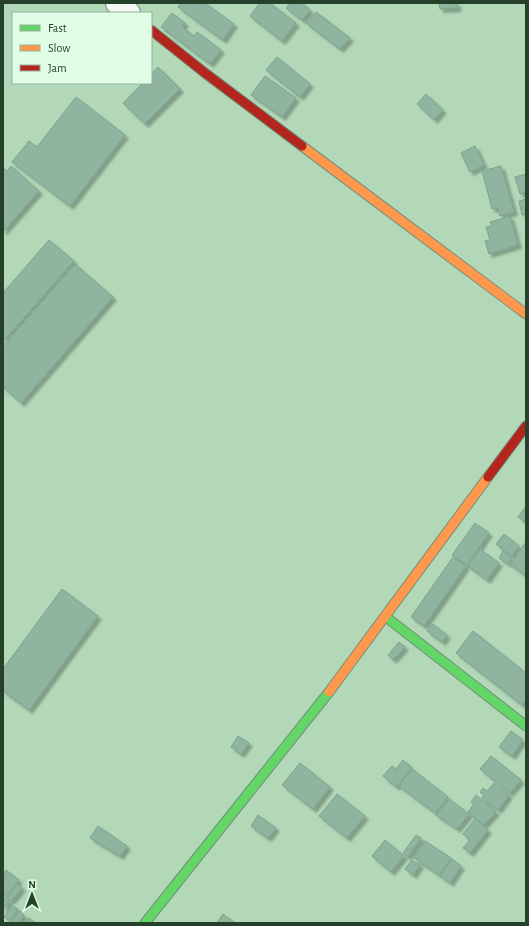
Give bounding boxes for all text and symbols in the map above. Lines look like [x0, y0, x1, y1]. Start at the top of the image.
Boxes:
legend [12, 12, 152, 84]
text: Fast [48, 22, 67, 34]
text: Slow [48, 42, 70, 54]
text: Jam [48, 62, 67, 74]
north arrow [12, 874, 52, 914]
text: N [28, 879, 36, 890]

